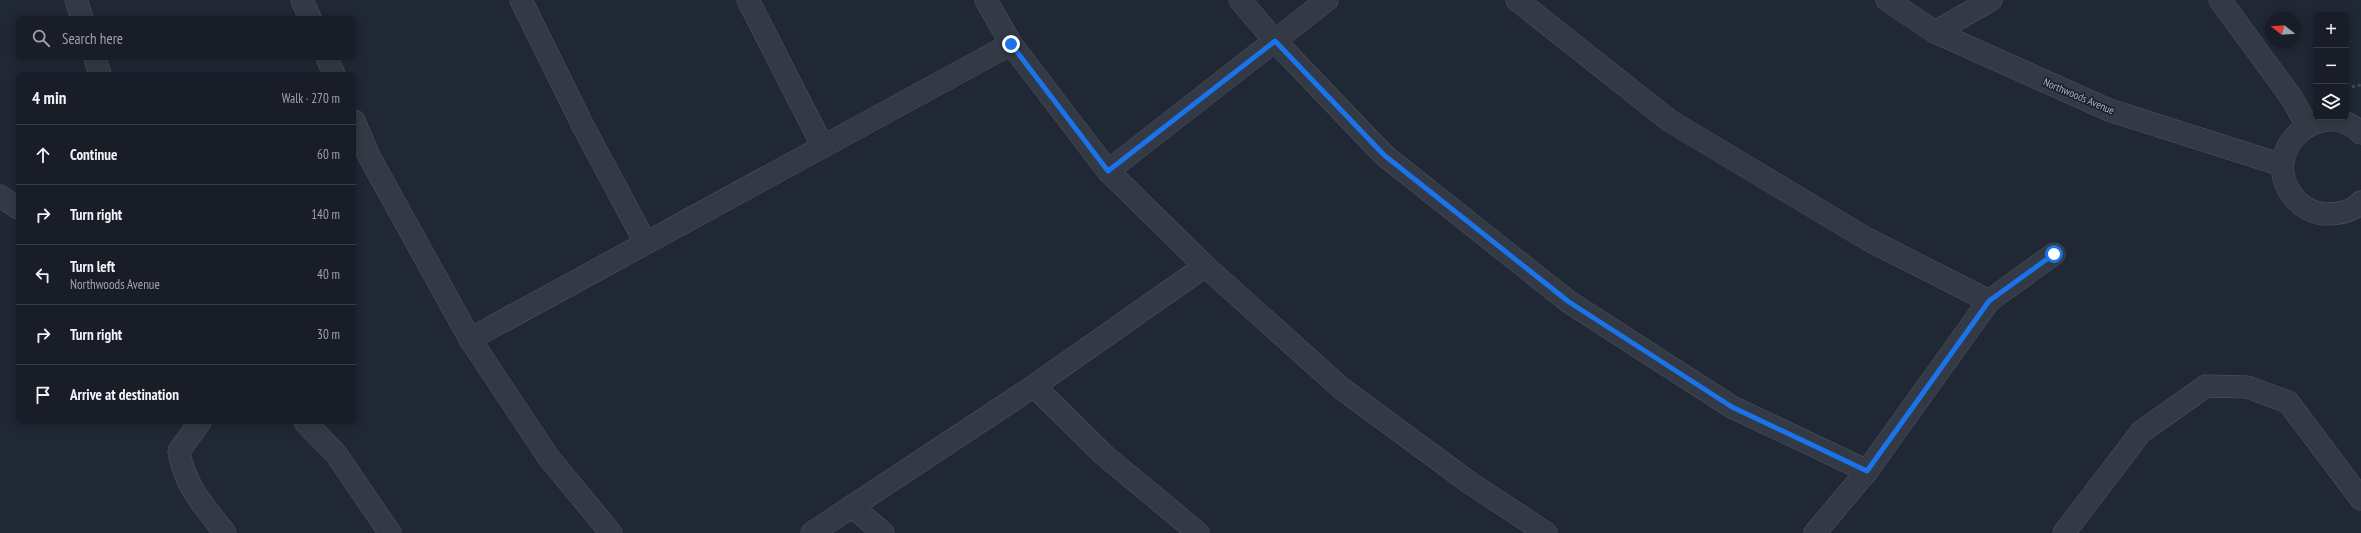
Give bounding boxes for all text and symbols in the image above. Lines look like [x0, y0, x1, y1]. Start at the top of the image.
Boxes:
north arrow [2265, 12, 2301, 48]
map controls [2313, 12, 2349, 120]
button: + [2313, 12, 2349, 48]
search box [16, 16, 356, 60]
icon: search [30, 27, 52, 49]
text: Search here [62, 29, 123, 48]
route end [1002, 35, 1020, 53]
button: − [2313, 48, 2349, 84]
street label: Northwoods Avenue [2041, 75, 2117, 117]
button: layers [2313, 84, 2349, 120]
text: 4 min [32, 87, 66, 109]
text: Walk · 270 m [282, 90, 340, 107]
icon: ahead [32, 144, 54, 166]
text: Continue [70, 145, 117, 164]
text: 60 m [317, 146, 340, 163]
icon: right [32, 204, 54, 226]
text: Turn right [70, 205, 122, 224]
text: 140 m [311, 206, 340, 223]
route start [2045, 245, 2063, 263]
text: Turn left [70, 257, 115, 276]
icon: left [32, 264, 54, 286]
text: 40 m [317, 266, 340, 283]
text: Northwoods Avenue [70, 276, 160, 293]
icon: right [32, 324, 54, 346]
text: Turn right [70, 325, 122, 344]
text: 30 m [317, 326, 340, 343]
icon: arrive [32, 384, 54, 406]
text: Arrive at destination [70, 385, 179, 404]

